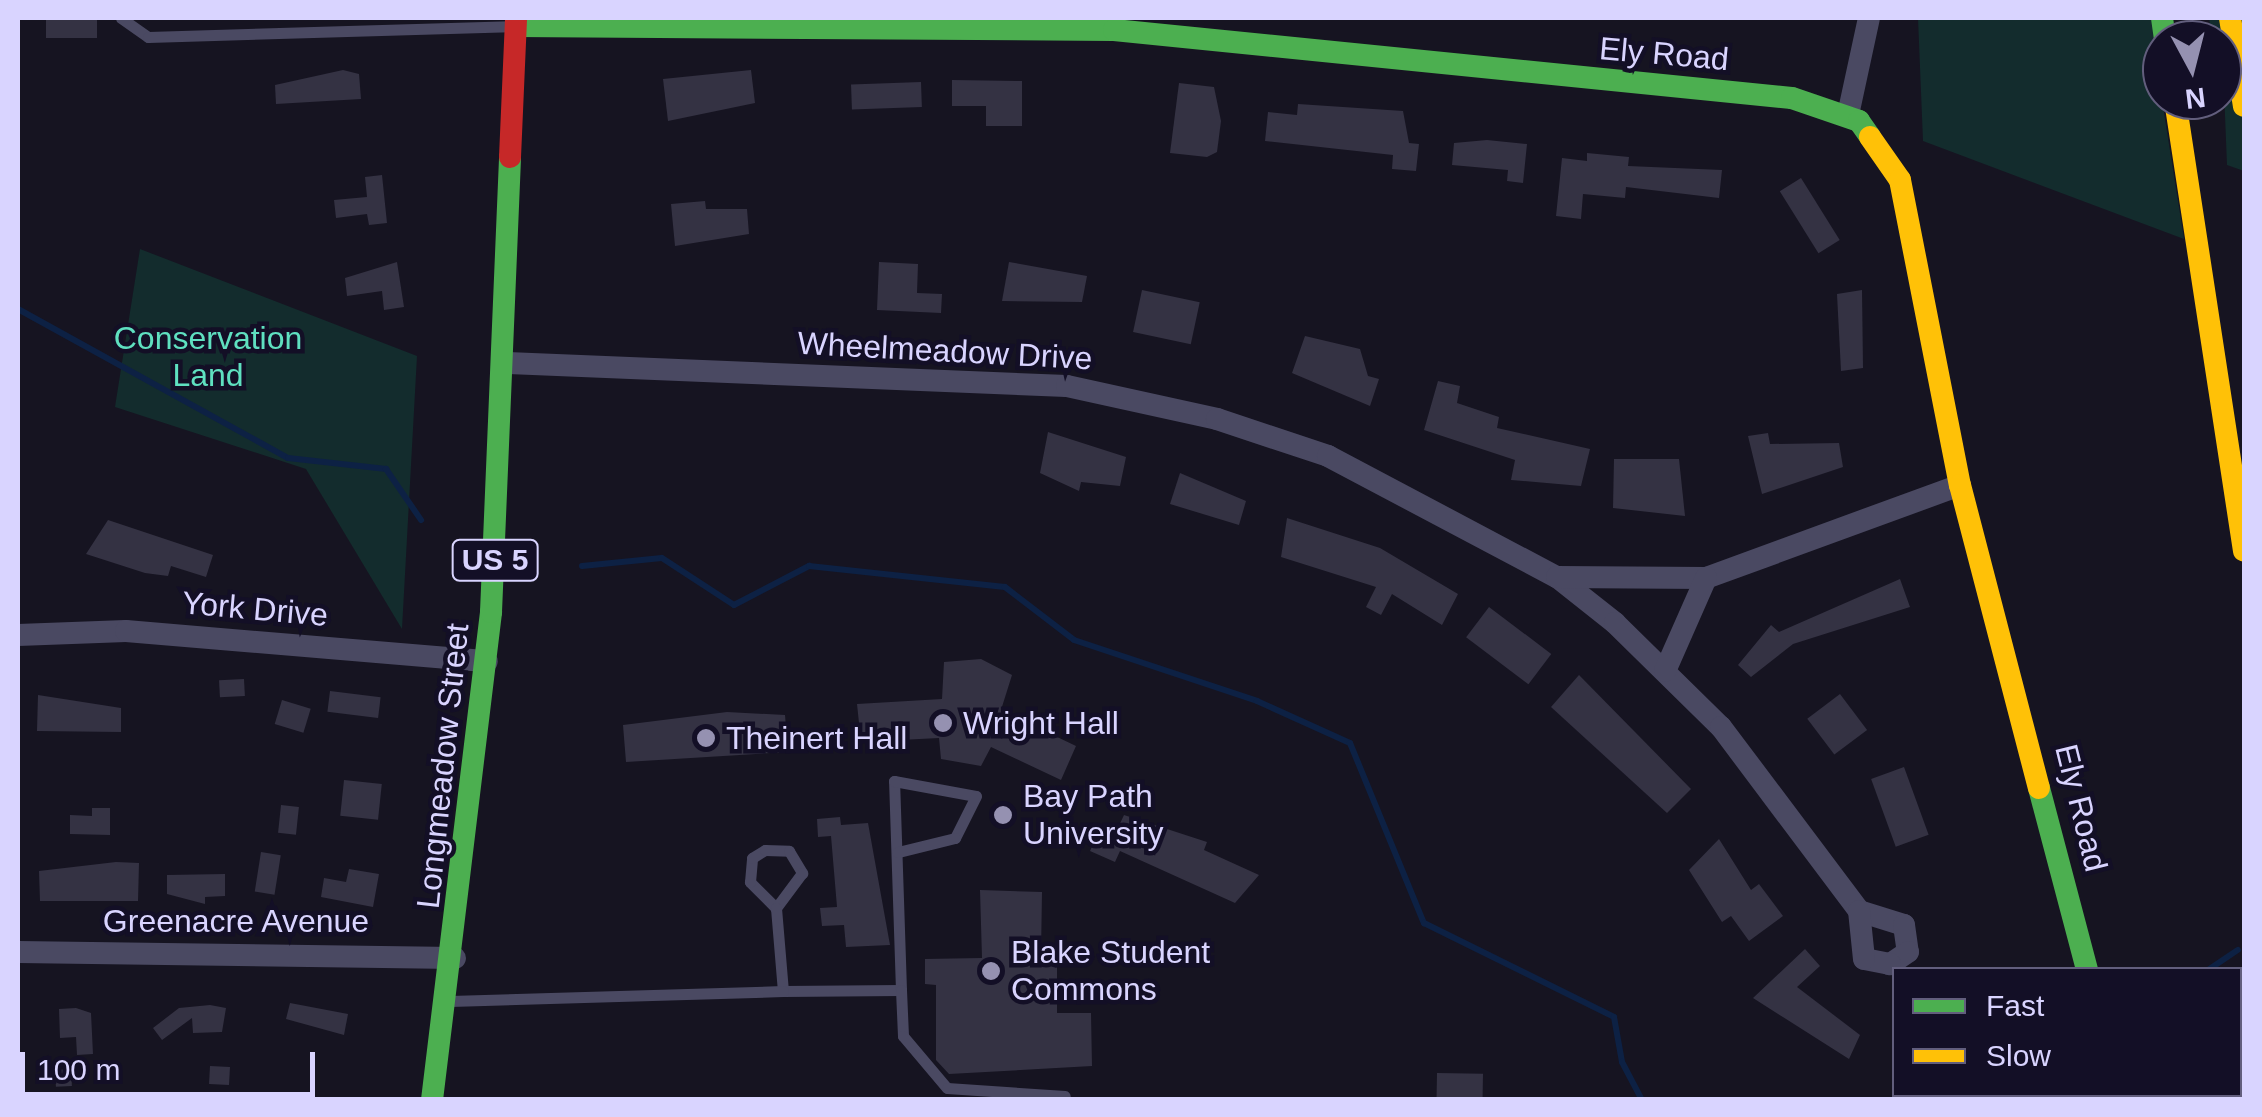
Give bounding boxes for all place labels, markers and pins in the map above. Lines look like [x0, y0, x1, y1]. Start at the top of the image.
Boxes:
place label: Wright Hall [963, 704, 1119, 742]
marker: Wright Hall [932, 712, 954, 734]
place label: Theinert Hall [726, 719, 907, 757]
marker: Theinert Hall [695, 727, 717, 749]
place label: Bay Path University [1023, 778, 1163, 853]
marker: Bay Path University [992, 804, 1014, 826]
place label: Blake Student Commons [1011, 934, 1210, 1009]
marker: Blake Student Commons [980, 960, 1002, 982]

